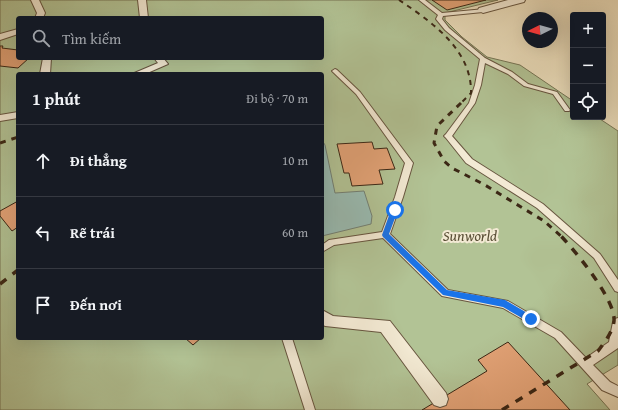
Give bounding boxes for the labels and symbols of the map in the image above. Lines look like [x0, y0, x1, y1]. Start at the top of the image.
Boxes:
north arrow [522, 12, 558, 48]
route start [386, 201, 404, 219]
park label: Sunworld [443, 225, 497, 246]
route end [522, 310, 540, 328]

